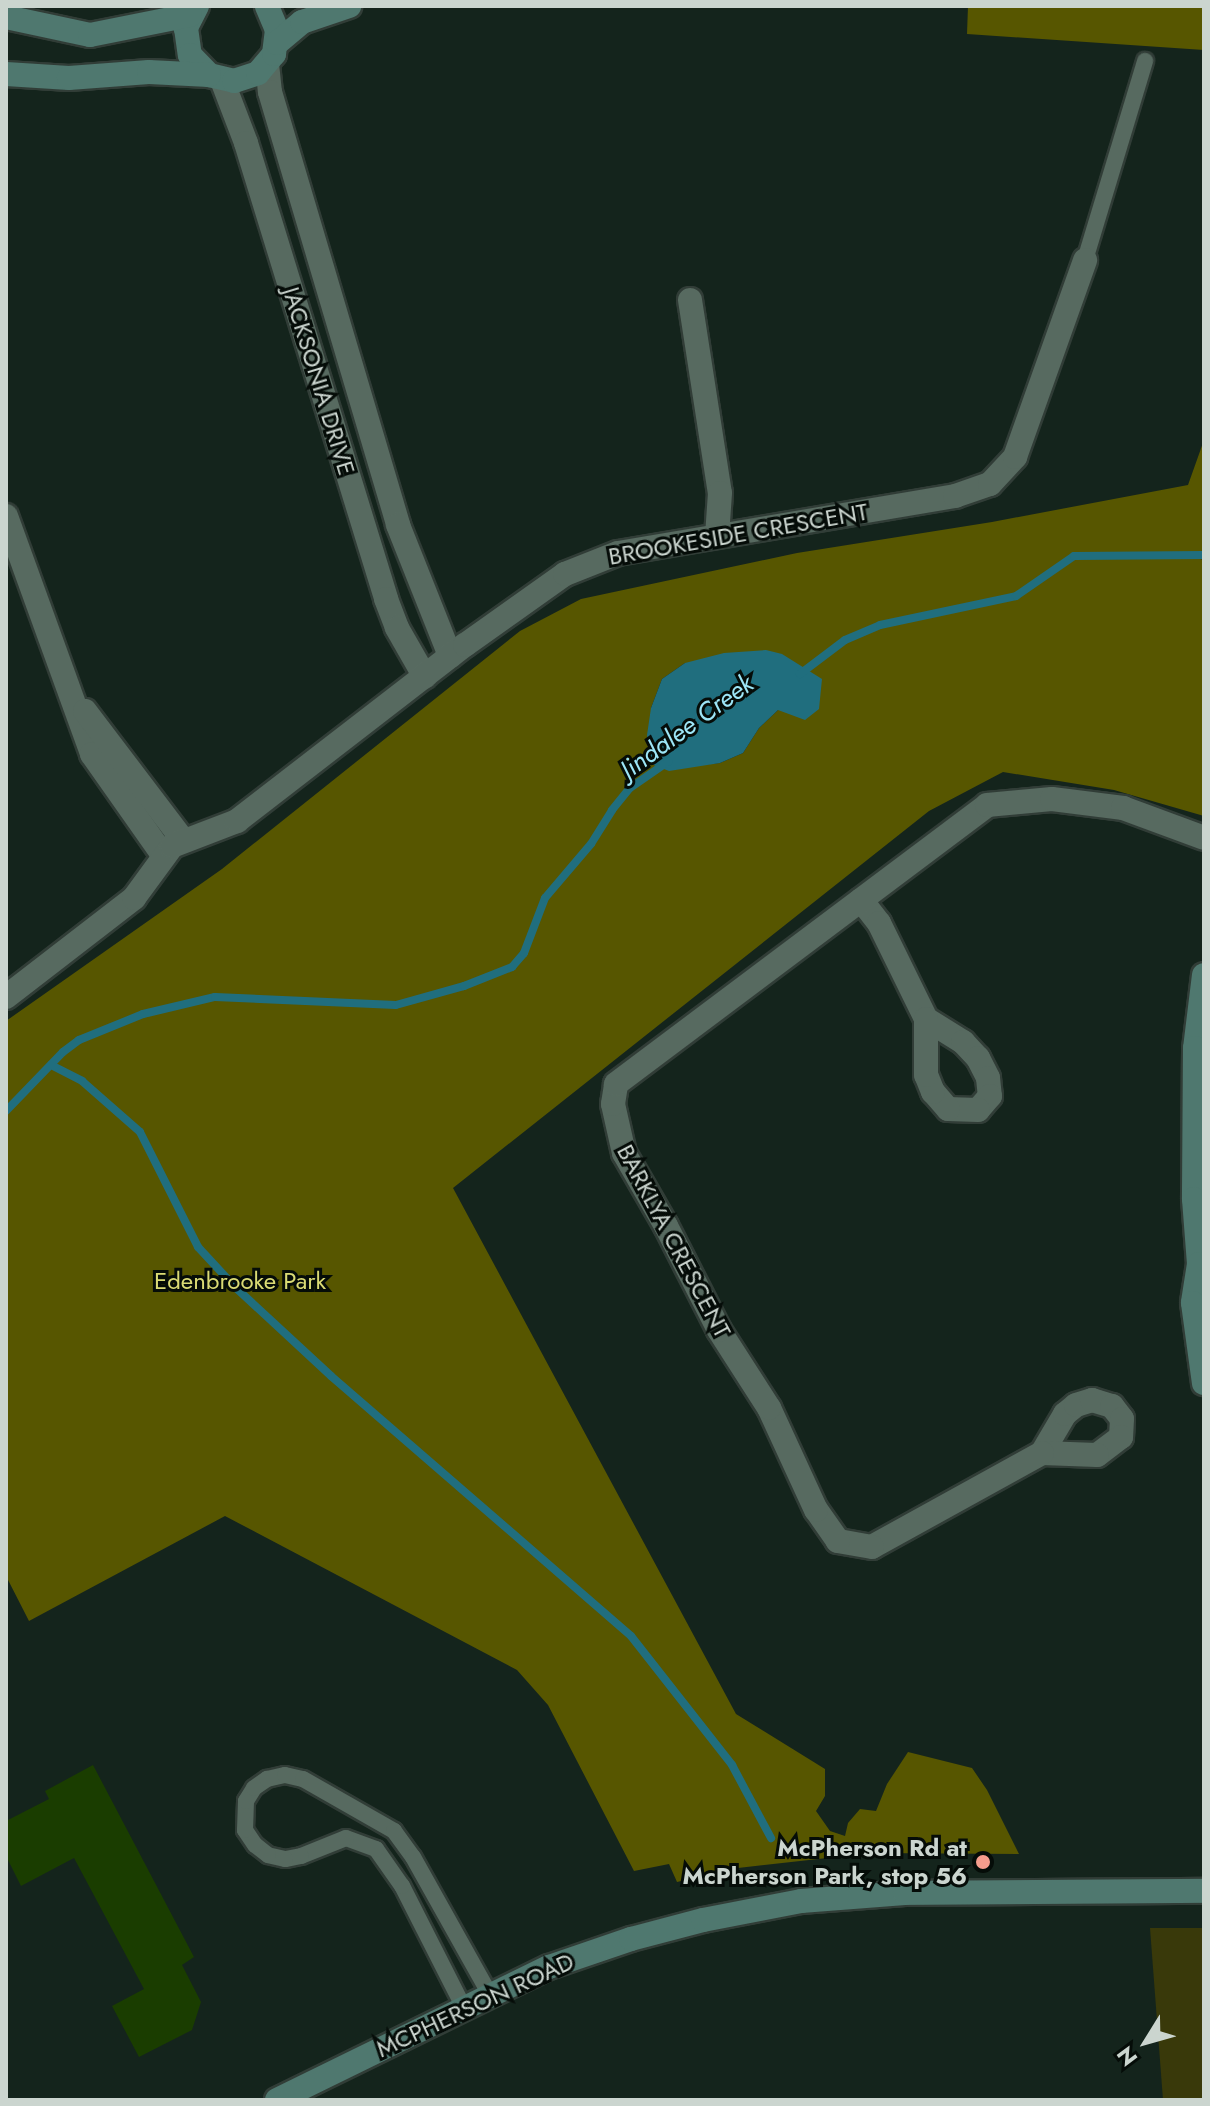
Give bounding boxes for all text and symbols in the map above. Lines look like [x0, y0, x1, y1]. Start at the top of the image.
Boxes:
street label: JACKSONIA DRIVE [277, 283, 361, 479]
street label: BROOKESIDE CRESCENT [606, 497, 870, 571]
water label: Jindalee Creek [614, 668, 760, 786]
street label: BARKLYA CRESCENT [611, 1139, 737, 1343]
park label: Edenbrooke Park [154, 1267, 326, 1295]
place label: McPherson Rd at McPherson Park, stop 56 [683, 1834, 967, 1890]
marker: McPherson Rd at McPherson Park, stop 56 [974, 1853, 992, 1871]
street label: MCPHERSON ROAD [372, 1947, 578, 2063]
north arrow [1106, 2002, 1186, 2082]
text: N [1109, 2040, 1145, 2073]

